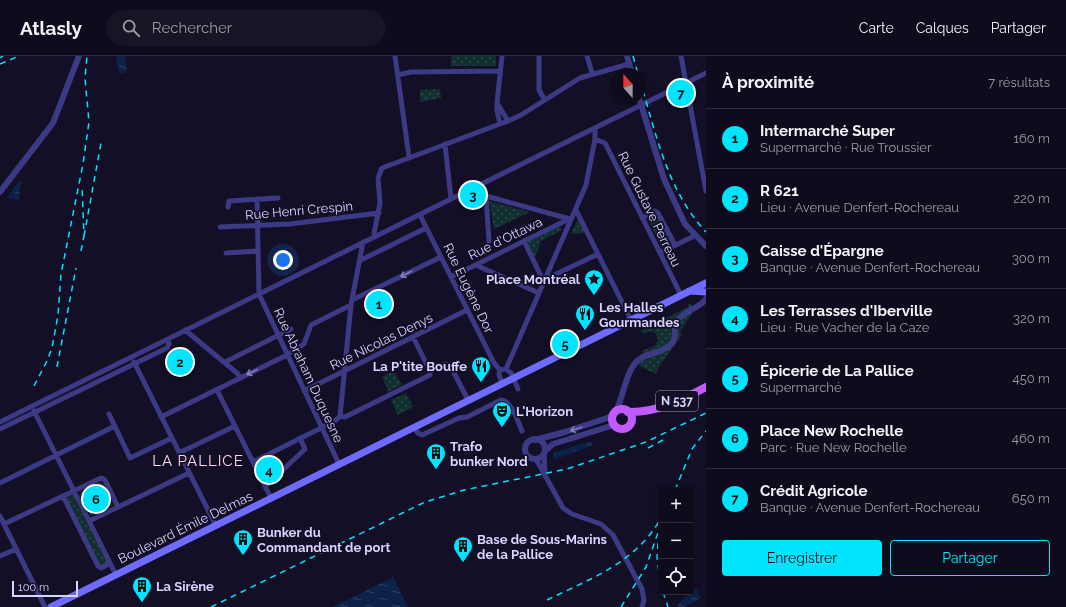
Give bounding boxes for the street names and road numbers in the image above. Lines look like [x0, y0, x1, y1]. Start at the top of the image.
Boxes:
street label: Rue Gustave Perreau [615, 149, 684, 269]
street label: Rue Henri Crespin [245, 198, 354, 223]
street label: Rue d'Ottawa [466, 214, 545, 263]
street label: Rue Eugène Dor [440, 241, 497, 336]
street label: Rue Abraham Duquesne [271, 305, 347, 445]
street label: Rue Nicolas Denys [327, 310, 435, 373]
road number: N 537 [656, 391, 698, 411]
street label: Boulevard Émile Delmas [116, 488, 255, 567]

